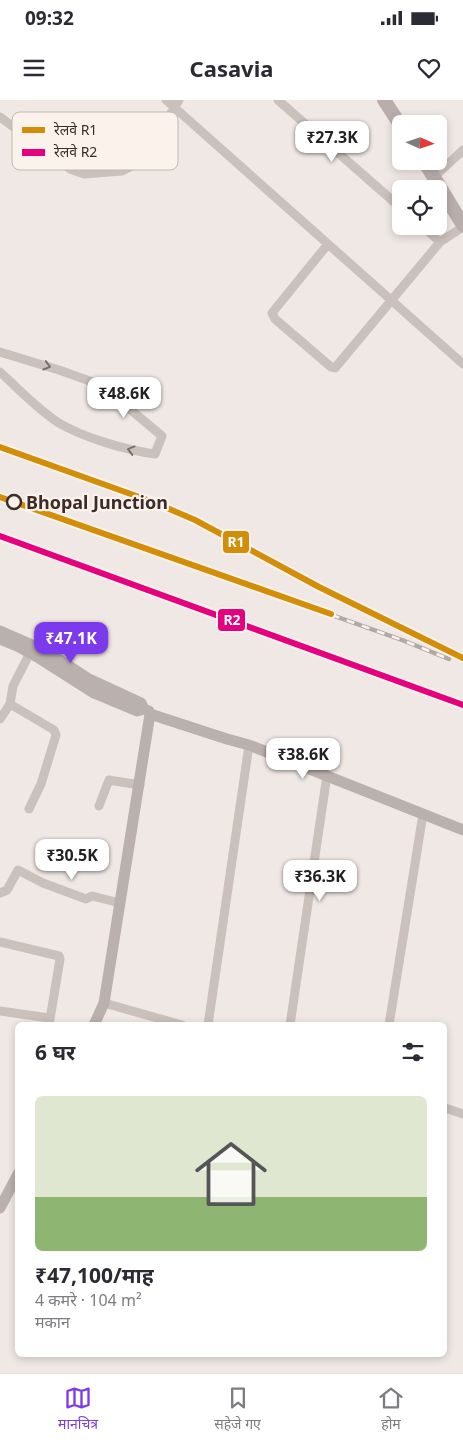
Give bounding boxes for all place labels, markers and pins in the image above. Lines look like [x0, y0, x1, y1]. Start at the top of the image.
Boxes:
pin: ₹27.3K [291, 120, 373, 163]
pin: ₹48.6K [83, 376, 165, 419]
place label: Bhopal Junction [26, 490, 168, 514]
marker: Bhopal Junction [6, 494, 22, 510]
pin: ₹47.1K [30, 622, 112, 664]
pin: ₹38.6K [262, 738, 344, 780]
pin: ₹30.5K [31, 838, 113, 881]
pin: ₹36.3K [279, 860, 361, 902]

